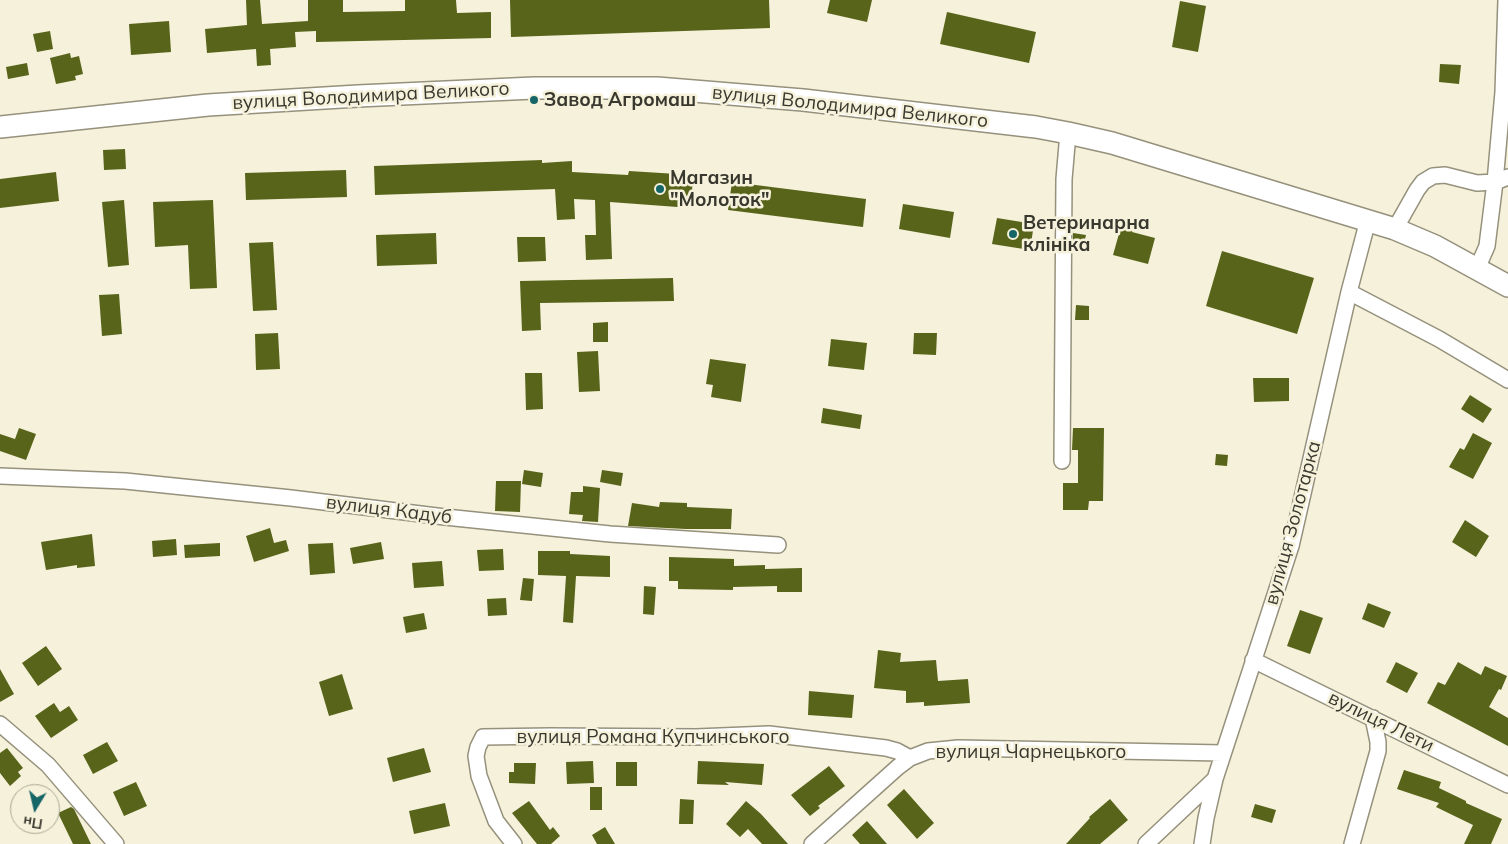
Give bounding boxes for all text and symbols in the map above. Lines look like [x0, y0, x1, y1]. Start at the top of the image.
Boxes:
street label: вулиця Володимира Великого [232, 77, 510, 115]
street label: вулиця Володимира Великого [711, 81, 989, 133]
place label: Завод Агромаш [544, 89, 696, 111]
marker: Завод Агромаш [528, 94, 540, 106]
place label: Магазин "Молоток" [670, 167, 769, 211]
marker: Магазин "Молоток" [654, 183, 666, 195]
place label: Ветеринарна клініка [1023, 212, 1150, 256]
marker: Ветеринарна клініка [1007, 228, 1019, 240]
street label: вулиця Золотарка [1260, 438, 1326, 608]
street label: вулиця Кадуб [325, 491, 453, 529]
street label: вулиця Лети [1324, 687, 1438, 757]
street label: вулиця Романа Купчинського [517, 726, 789, 748]
street label: вулиця Чарнецького [936, 741, 1126, 763]
north arrow [10, 784, 60, 834]
text: Пн [22, 812, 44, 833]

